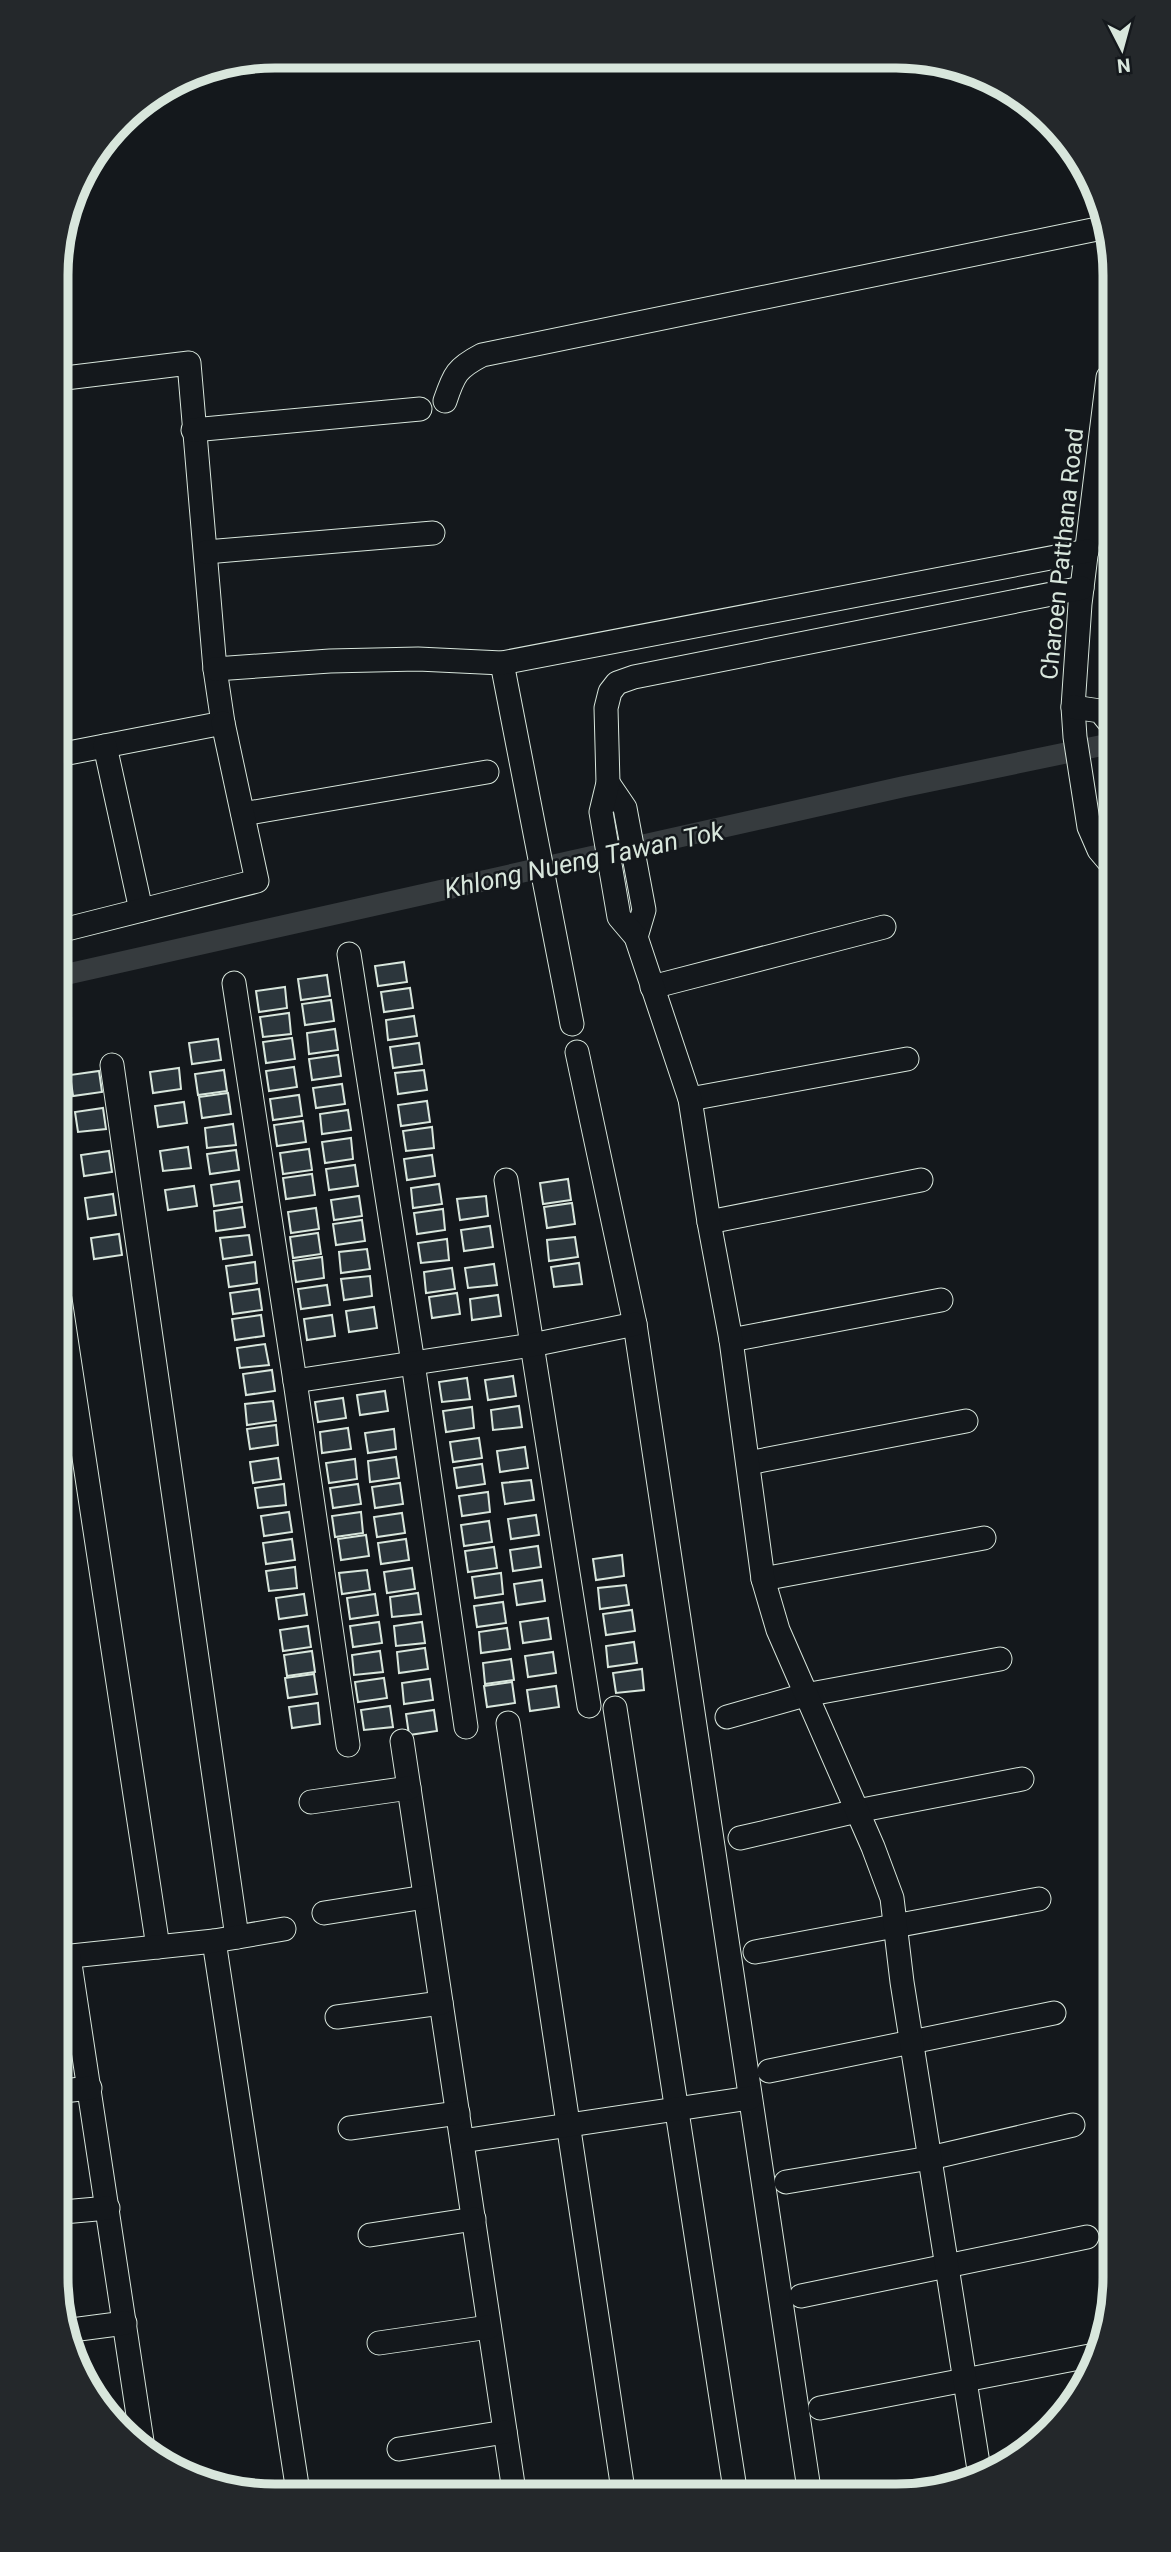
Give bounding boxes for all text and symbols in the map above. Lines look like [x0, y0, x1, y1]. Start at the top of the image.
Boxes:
north arrow [1087, 14, 1157, 84]
text: N [1116, 53, 1132, 78]
street label: Charoen Patthana Road [1035, 427, 1089, 681]
water label: Khlong Nueng Tawan Tok [442, 815, 728, 904]

